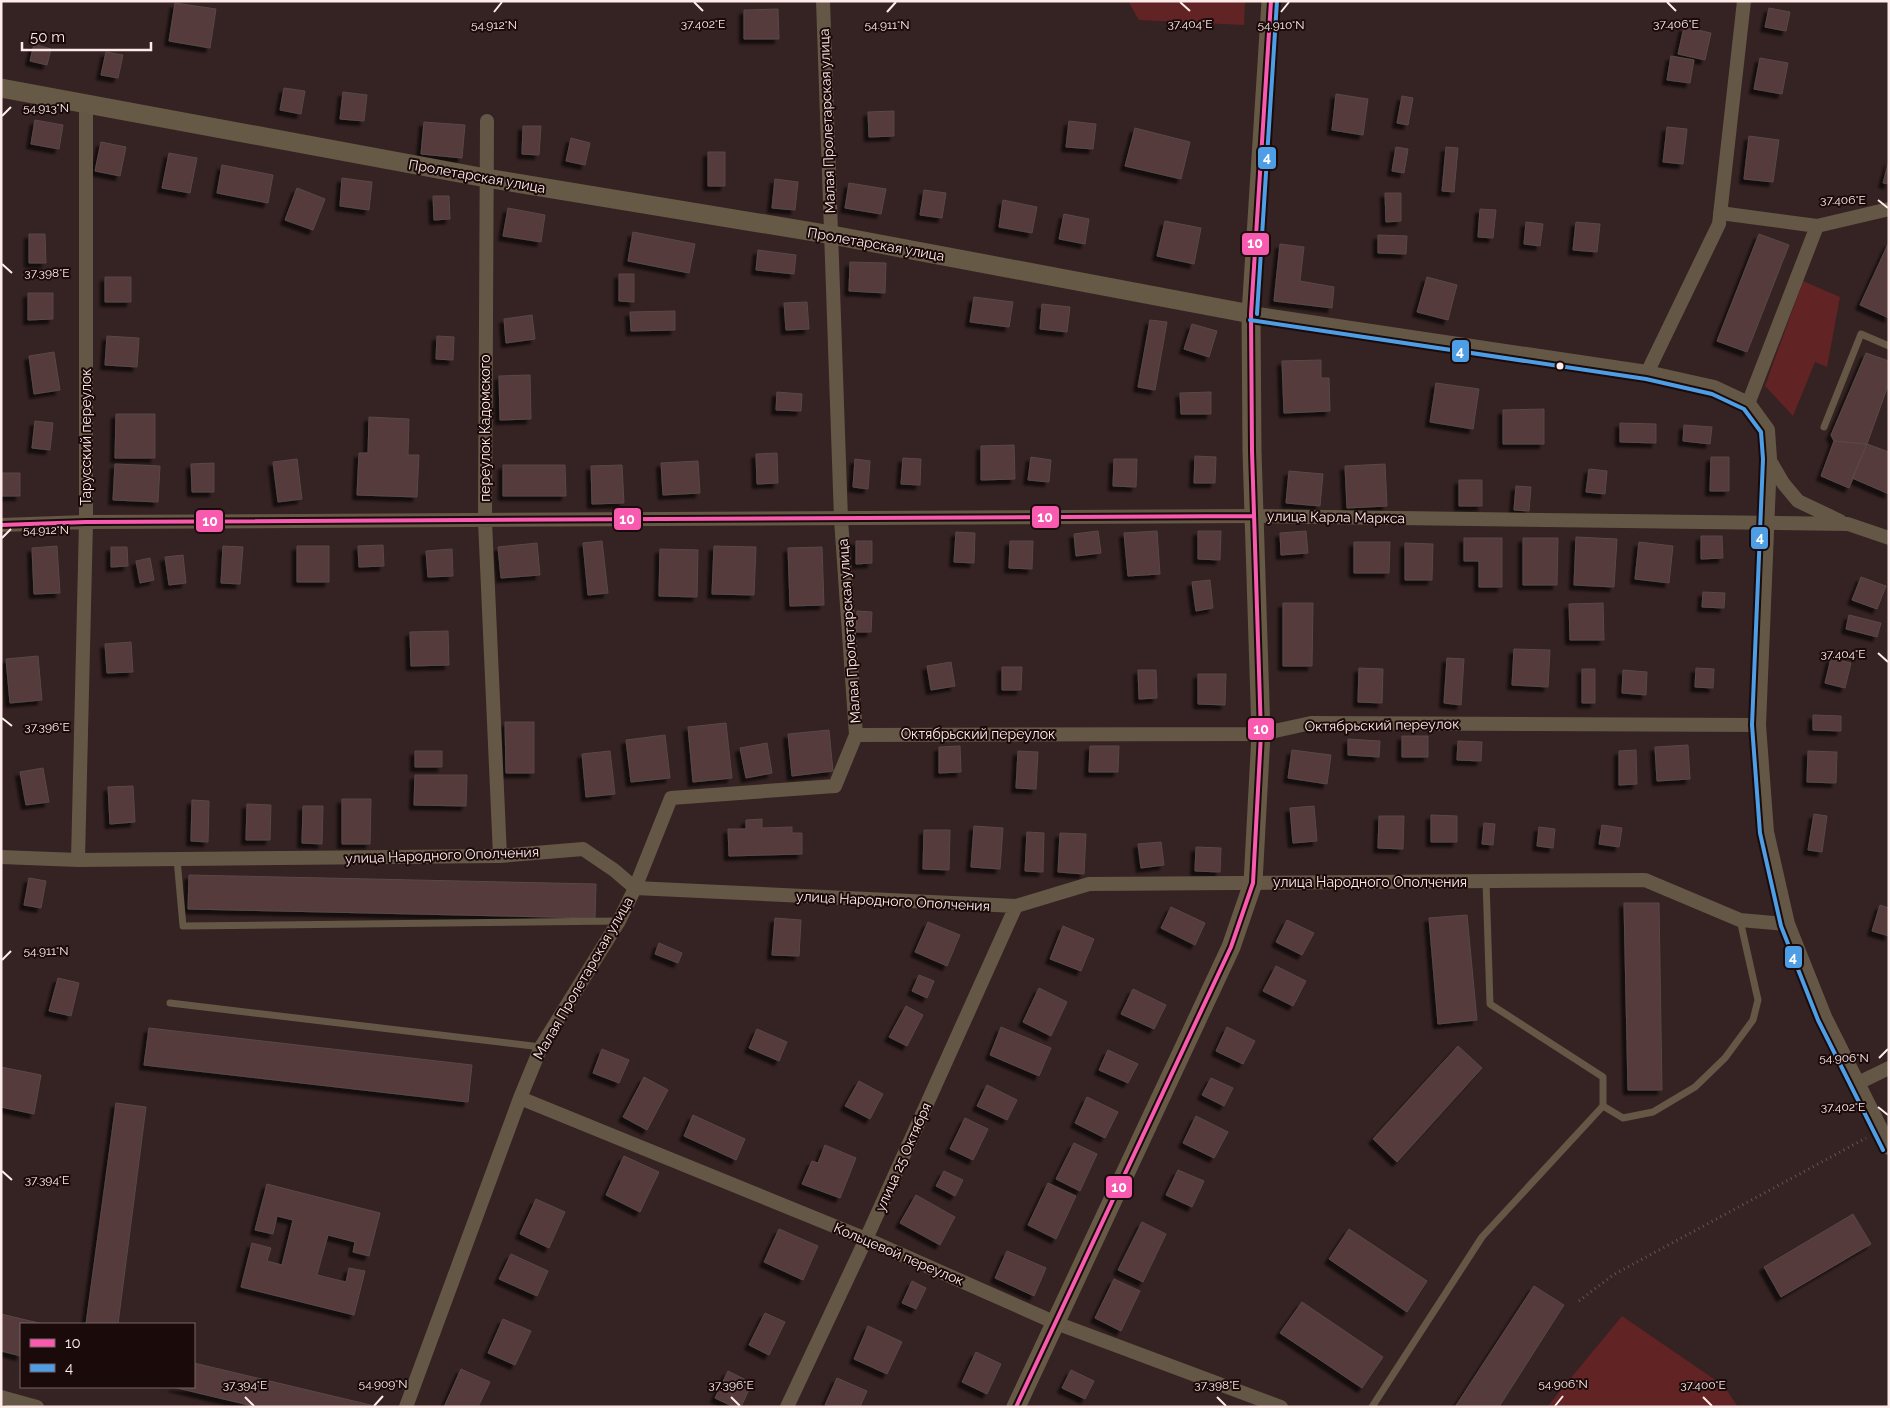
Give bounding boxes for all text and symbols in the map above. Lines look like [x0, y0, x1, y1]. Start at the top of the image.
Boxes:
text: 37.402°E [681, 17, 725, 31]
text: 37.404°E [1167, 17, 1213, 31]
text: 37.406°E [1653, 17, 1699, 31]
text: 54.912°N [471, 18, 517, 32]
text: 54.911°N [865, 18, 909, 32]
text: 54.910°N [1257, 18, 1305, 32]
scale bar [22, 20, 151, 52]
text: 50 m [30, 28, 65, 46]
street label: Малая Пролетарская улица [816, 28, 838, 214]
text: 54.913°N [23, 101, 69, 115]
line badge: 4 [1257, 146, 1277, 170]
text: 4 [1263, 149, 1271, 165]
street label: Пролетарская улица [407, 156, 547, 196]
text: 37.406°E [1820, 193, 1866, 207]
street label: Пролетарская улица [806, 224, 946, 264]
line badge: 10 [1241, 232, 1270, 256]
text: 10 [1247, 235, 1263, 251]
text: 37.398°E [24, 266, 70, 280]
line badge: 4 [1451, 339, 1470, 363]
text: 4 [1456, 343, 1464, 359]
street label: переулок Кадомского [477, 354, 493, 502]
unlabelled marker [1555, 361, 1565, 371]
street label: Тарусский переулок [78, 368, 94, 506]
line badge: 10 [1031, 505, 1060, 529]
line badge: 10 [613, 507, 642, 531]
street label: улица Карла Маркса [1267, 508, 1405, 526]
line badge: 10 [195, 509, 224, 533]
text: 10 [1037, 509, 1053, 525]
text: 10 [619, 511, 635, 527]
text: 10 [202, 513, 218, 529]
text: 54.912°N [23, 523, 69, 537]
line badge: 4 [1750, 526, 1769, 550]
text: 4 [1756, 529, 1764, 545]
street label: Малая Пролетарская улица [835, 538, 863, 724]
text: 37.404°E [1820, 647, 1866, 661]
street label: Октябрьский переулок [1305, 716, 1459, 734]
line badge: 10 [1247, 717, 1275, 741]
text: 37.396°E [24, 720, 70, 734]
text: 10 [1253, 721, 1269, 737]
street label: Октябрьский переулок [901, 726, 1055, 742]
street label: улица Народного Ополчения [345, 844, 539, 866]
street label: улица Народного Ополчения [1273, 874, 1467, 890]
street label: улица Народного Ополчения [796, 888, 990, 914]
street label: Малая Пролетарская улица [530, 894, 636, 1062]
text: 54.911°N [24, 944, 68, 958]
line badge: 4 [1784, 945, 1803, 969]
text: 4 [1789, 949, 1797, 965]
text: 54.906°N [1819, 1051, 1869, 1065]
street label: улица 25 Октября [872, 1100, 934, 1214]
text: 37.402°E [1821, 1100, 1865, 1114]
text: 37.394°E [25, 1173, 69, 1187]
line badge: 10 [1105, 1175, 1133, 1199]
text: 10 [1111, 1179, 1127, 1195]
street label: Кольцевой переулок [832, 1219, 966, 1289]
legend [20, 1323, 195, 1388]
text: 10 [65, 1334, 81, 1352]
text: 4 [65, 1359, 73, 1377]
text: 54.909°N [359, 1377, 407, 1391]
text: 54.906°N [1538, 1377, 1588, 1391]
text: 37.394°E [223, 1378, 267, 1392]
text: 37.396°E [708, 1378, 754, 1392]
text: 37.398°E [1194, 1378, 1240, 1392]
text: 37.400°E [1680, 1378, 1726, 1392]

